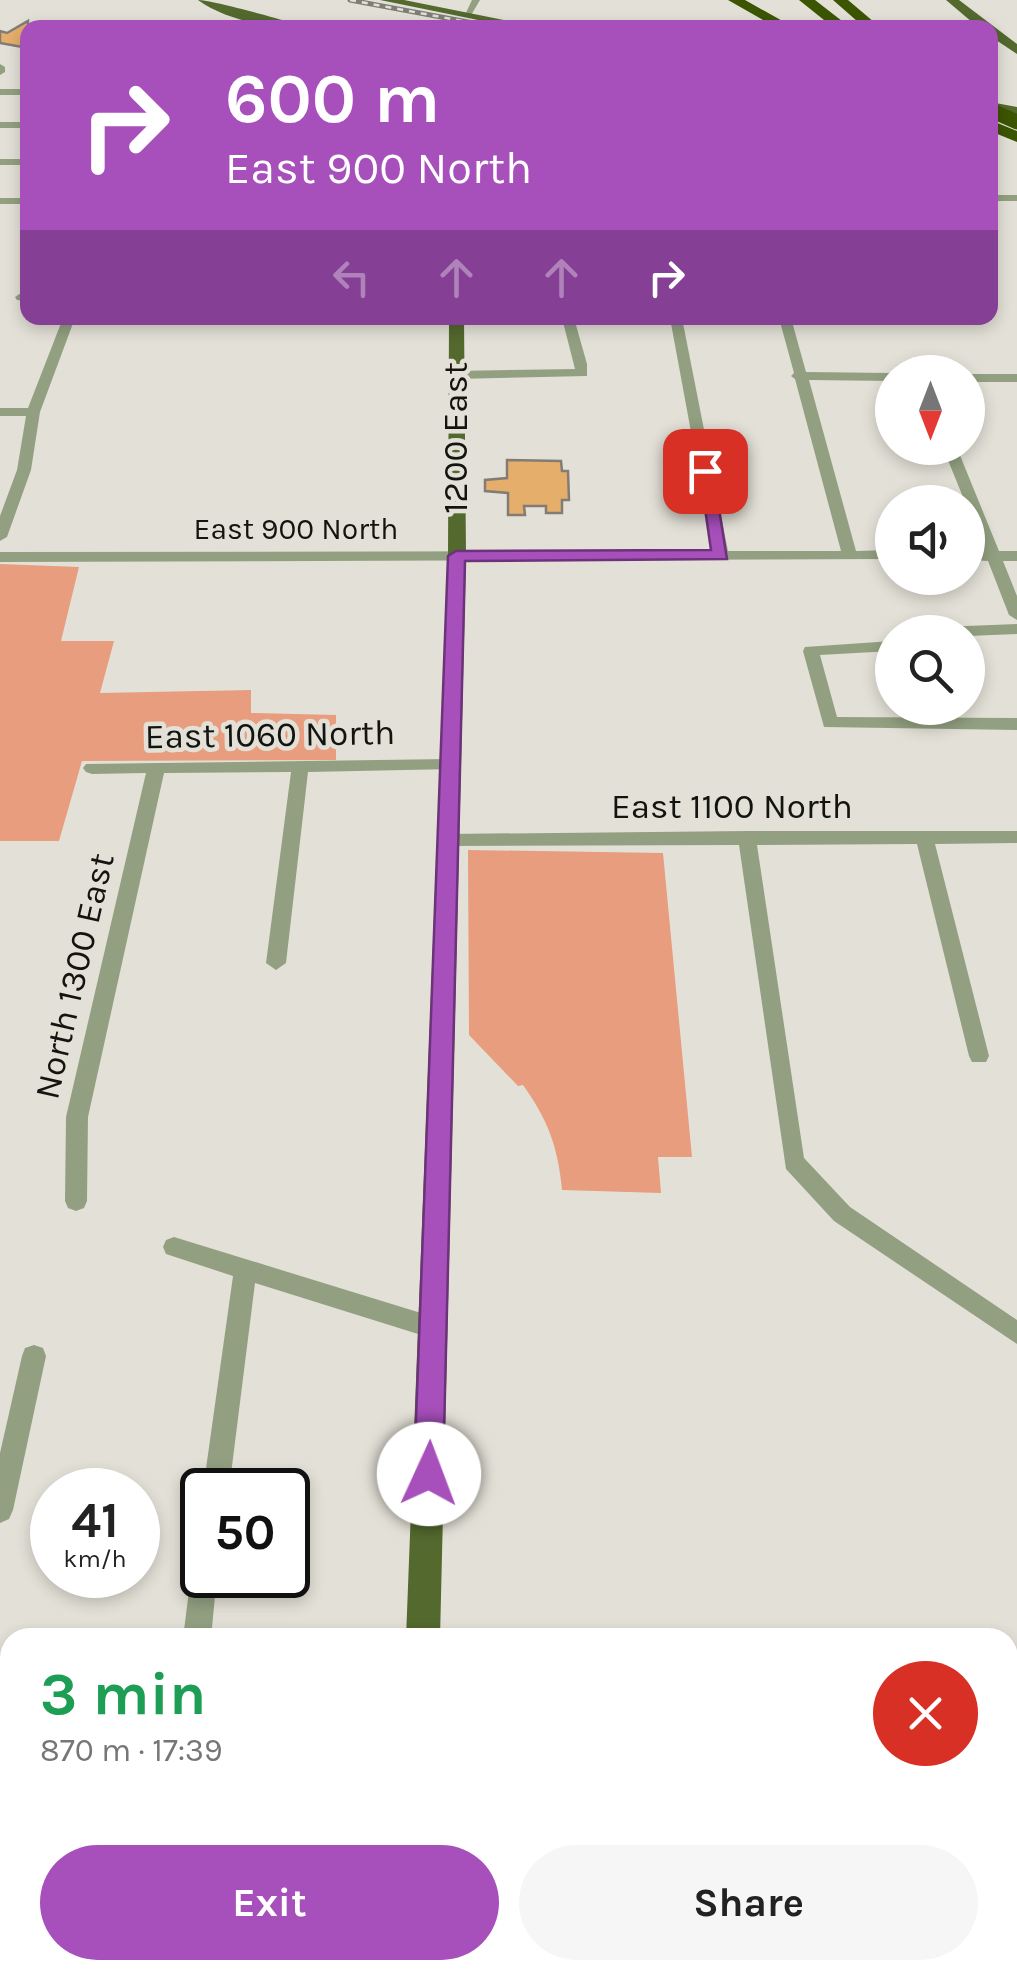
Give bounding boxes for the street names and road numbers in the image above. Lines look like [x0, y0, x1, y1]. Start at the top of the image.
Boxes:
street label: 1200 East [435, 362, 476, 514]
street label: East 900 North [194, 511, 398, 547]
street label: East 1060 North [145, 712, 395, 757]
street label: East 1100 North [611, 786, 853, 827]
street label: North 1300 East [26, 849, 123, 1103]

